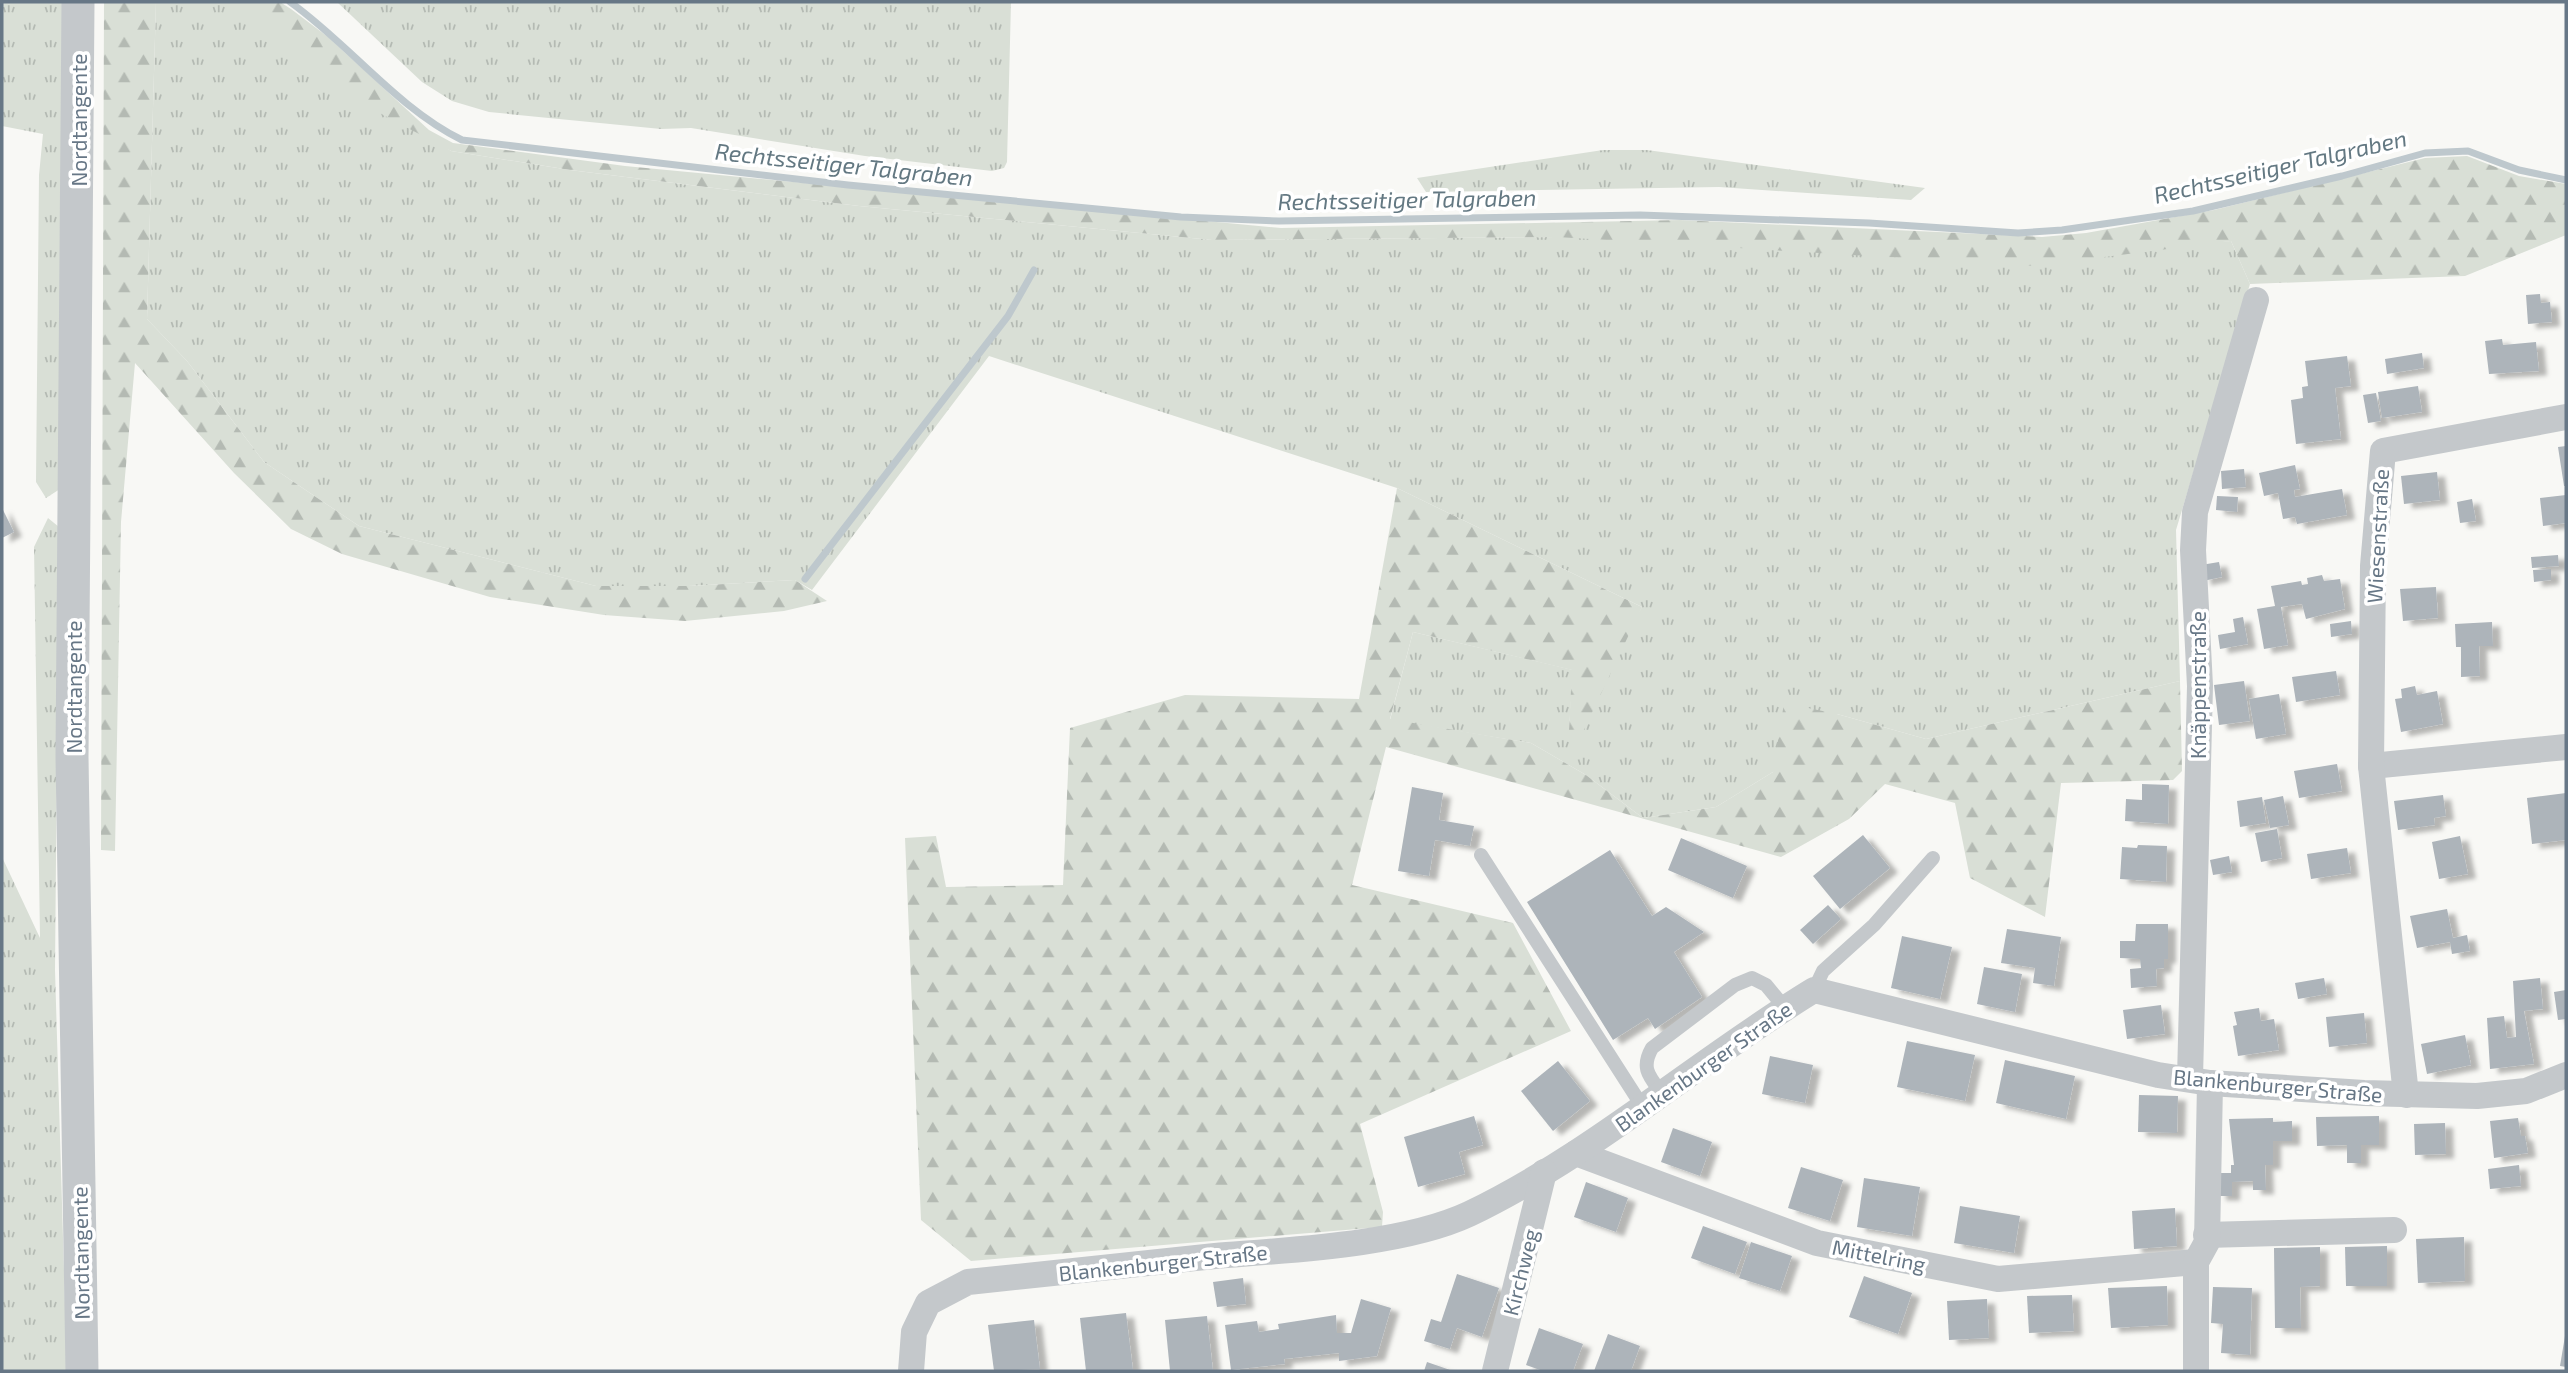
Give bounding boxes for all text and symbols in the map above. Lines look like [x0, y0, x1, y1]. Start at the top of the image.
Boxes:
street label: Nordtangente [66, 53, 91, 187]
water label: Rechtsseitiger Talgraben [2151, 123, 2409, 209]
water label: Rechtsseitiger Talgraben [714, 137, 974, 191]
water label: Rechtsseitiger Talgraben [1277, 183, 1537, 215]
street label: Wiesenstraße [2361, 468, 2393, 604]
street label: Knäppenstraße [2185, 611, 2210, 759]
street label: Nordtangente [61, 620, 86, 754]
street label: Blankenburger Straße [1610, 996, 1796, 1136]
street label: Blankenburger Straße [2172, 1063, 2384, 1107]
street label: Nordtangente [66, 1186, 94, 1320]
street label: Kirchweg [1497, 1226, 1543, 1318]
street label: Mittelring [1830, 1234, 1928, 1276]
street label: Blankenburger Straße [1057, 1239, 1269, 1285]

